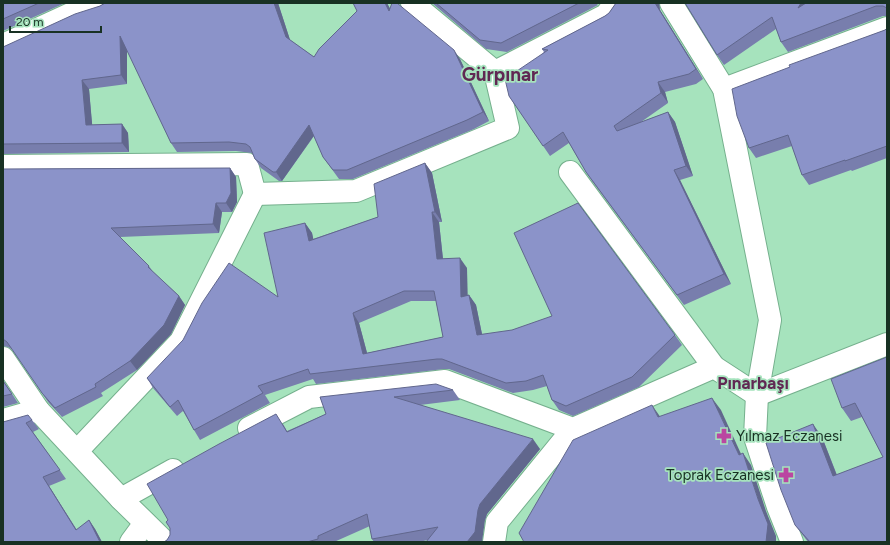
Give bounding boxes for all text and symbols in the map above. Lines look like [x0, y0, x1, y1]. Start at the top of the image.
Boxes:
scale bar [10, 8, 101, 34]
text: 20 m [16, 15, 44, 29]
district label: Gürpınar [462, 63, 538, 86]
district label: Pınarbaşı [717, 373, 789, 393]
pharmacy icon: Yılmaz Eczanesi [715, 427, 733, 445]
place label: Yılmaz Eczanesi [736, 427, 842, 445]
place label: Toprak Eczanesi [666, 466, 774, 484]
pharmacy icon: Toprak Eczanesi [777, 466, 795, 484]

